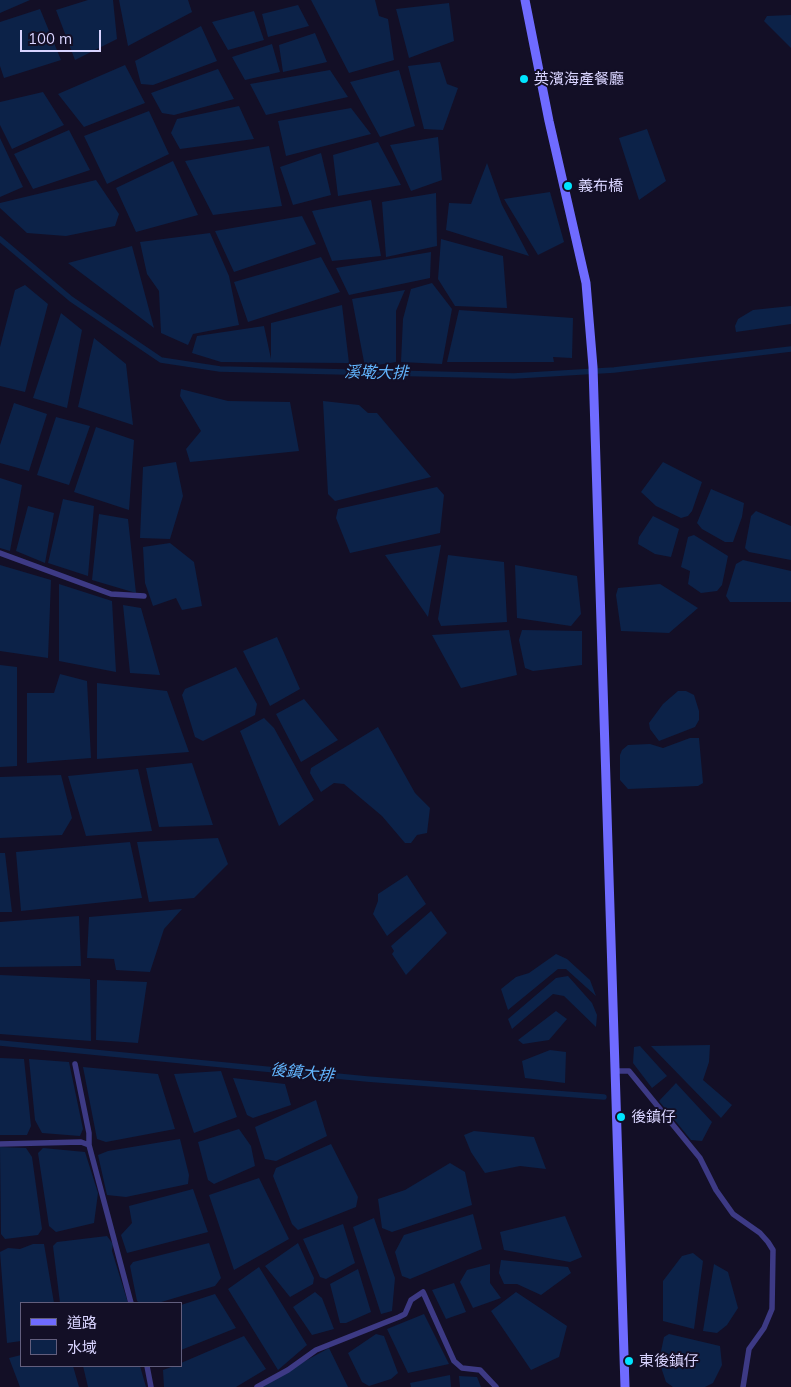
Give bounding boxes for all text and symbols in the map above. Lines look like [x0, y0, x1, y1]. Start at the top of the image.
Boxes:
scale bar [22, 20, 104, 52]
text: 100 m [28, 29, 72, 48]
place label: 英濱海產餐廳 [534, 70, 624, 88]
marker: 英濱海產餐廳 [518, 73, 530, 85]
place label: 義布橋 [578, 177, 623, 195]
marker: 義布橋 [562, 180, 574, 192]
water label: 溪墘大排 [344, 363, 408, 383]
water label: 後鎮大排 [269, 1060, 335, 1086]
place label: 後鎮仔 [631, 1108, 676, 1126]
marker: 後鎮仔 [615, 1111, 627, 1123]
legend [20, 1302, 182, 1367]
text: 道路 [67, 1313, 97, 1332]
text: 水域 [67, 1338, 97, 1357]
place label: 東後鎮仔 [639, 1352, 699, 1370]
marker: 東後鎮仔 [623, 1355, 635, 1367]

